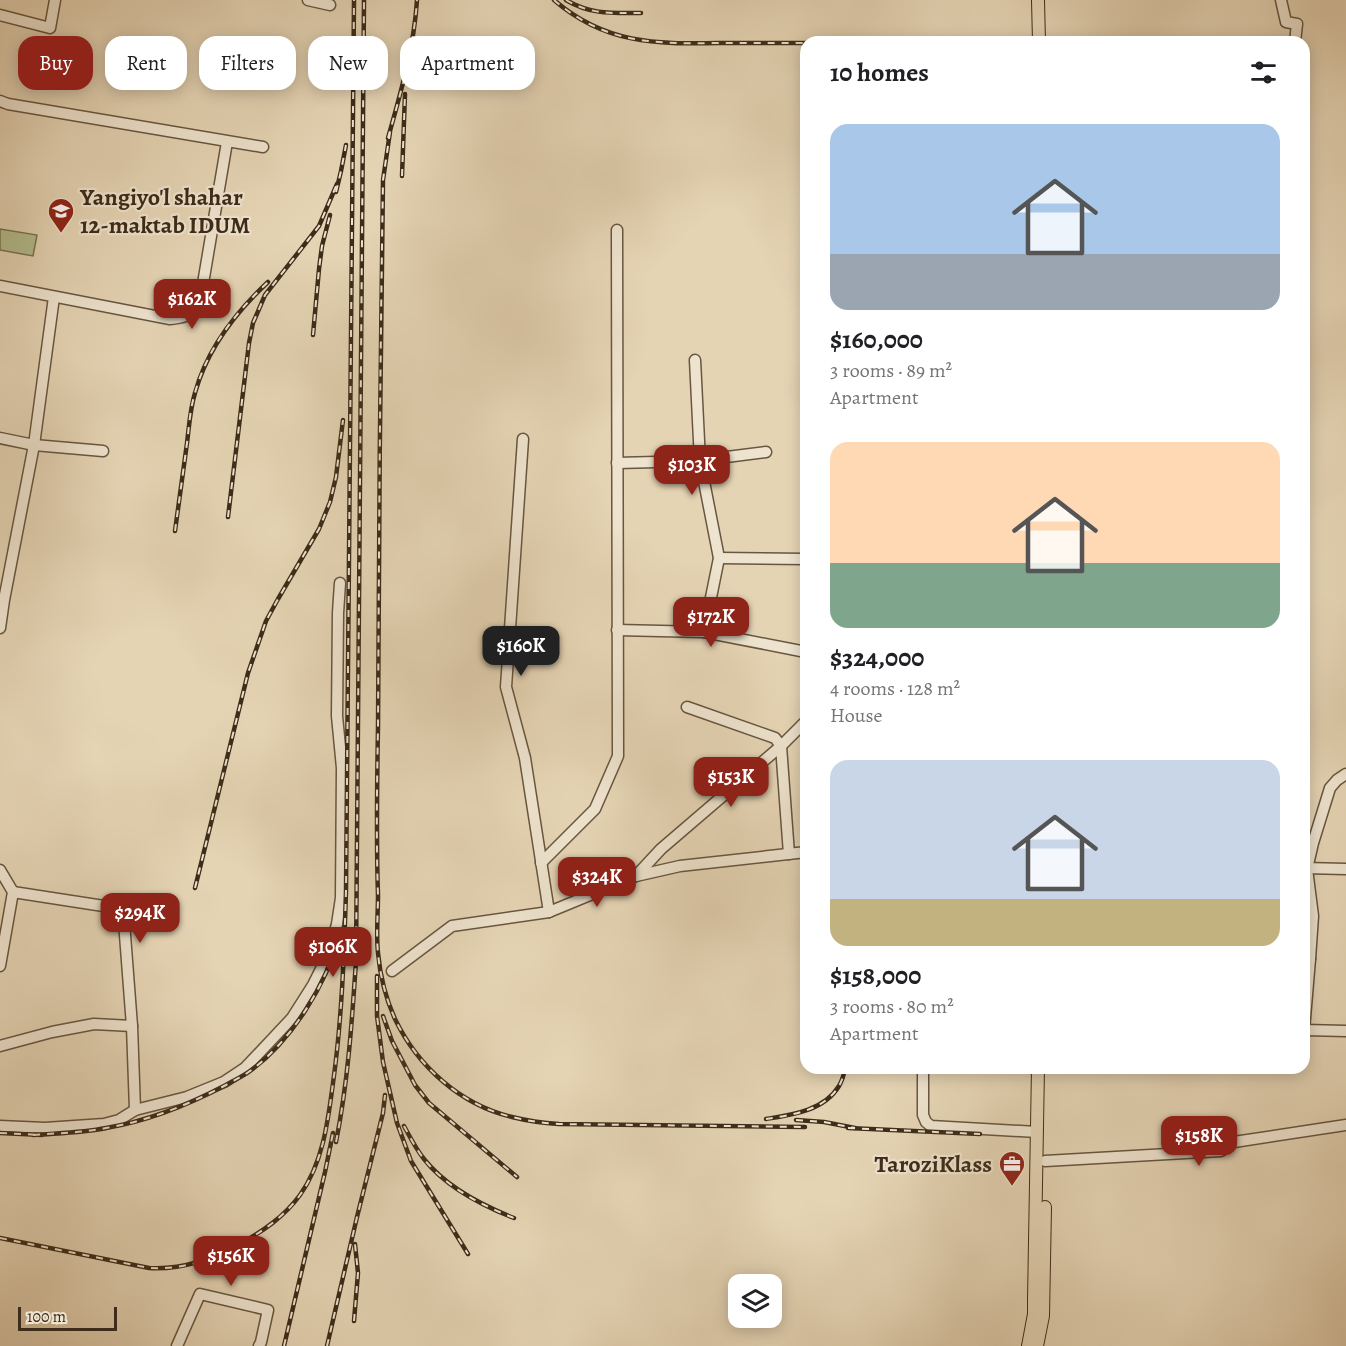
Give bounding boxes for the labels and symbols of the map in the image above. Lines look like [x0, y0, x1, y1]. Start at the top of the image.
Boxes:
place label: Yangiyo'l shahar 12-maktab IDUM [79, 181, 250, 241]
school or university icon: Yangiyo'l shahar 12-maktab IDUM [46, 196, 76, 234]
pin: $162K [150, 279, 234, 330]
pin: $103K [650, 445, 734, 496]
pin: $172K [669, 597, 753, 648]
pin: $160K [479, 626, 563, 677]
pin: $153K [689, 757, 773, 808]
pin: $324K [555, 857, 639, 908]
pin: $294K [98, 893, 182, 944]
pin: $106K [291, 927, 375, 978]
pin: $158K [1157, 1116, 1241, 1167]
place label: TaroziKlass [874, 1148, 992, 1180]
office icon: TaroziKlass [997, 1149, 1027, 1187]
pin: $156K [189, 1236, 273, 1287]
scale bar [18, 1304, 117, 1332]

